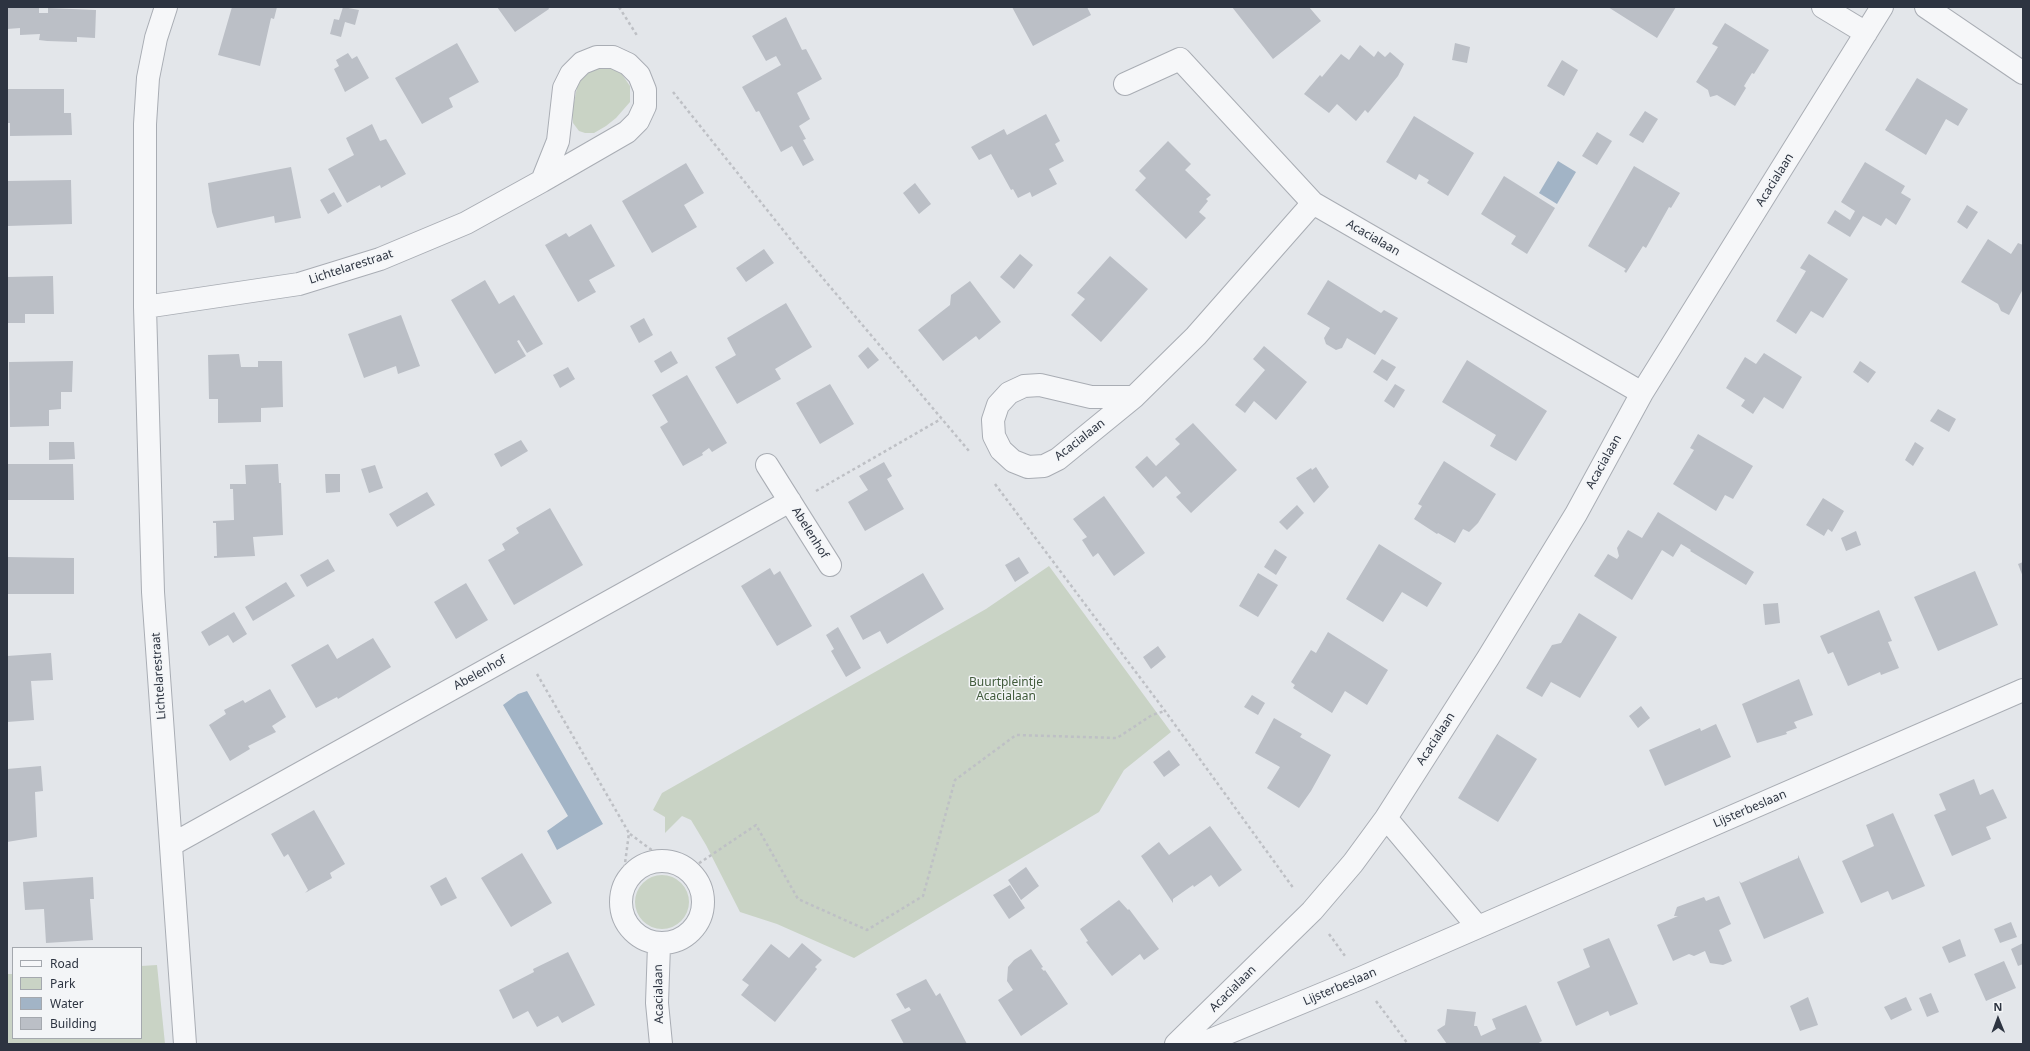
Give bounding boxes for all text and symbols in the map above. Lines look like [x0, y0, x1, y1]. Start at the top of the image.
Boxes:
street label: Acacialaan [1753, 151, 1797, 209]
street label: Acacialaan [1344, 217, 1402, 259]
street label: Lichtelarestraat [307, 247, 395, 287]
street label: Acacialaan [1052, 416, 1108, 464]
street label: Acacialaan [1583, 432, 1625, 492]
street label: Abelenhof [789, 505, 831, 561]
street label: Lichtelarestraat [149, 632, 169, 720]
street label: Abelenhof [451, 653, 509, 693]
park label: Buurtpleintje Acacialaan [969, 676, 1043, 704]
street label: Acacialaan [1414, 710, 1458, 768]
street label: Lijsterbeslaan [1711, 787, 1789, 831]
legend [12, 947, 142, 1039]
text: Road [50, 955, 79, 972]
street label: Acacialaan [1207, 963, 1259, 1015]
street label: Acacialaan [651, 964, 667, 1024]
street label: Lijsterbeslaan [1301, 965, 1379, 1009]
text: Park [50, 975, 75, 992]
text: Water [50, 995, 84, 1012]
north arrow [1978, 999, 2018, 1039]
text: N [1993, 999, 2002, 1014]
text: Building [50, 1015, 97, 1032]

